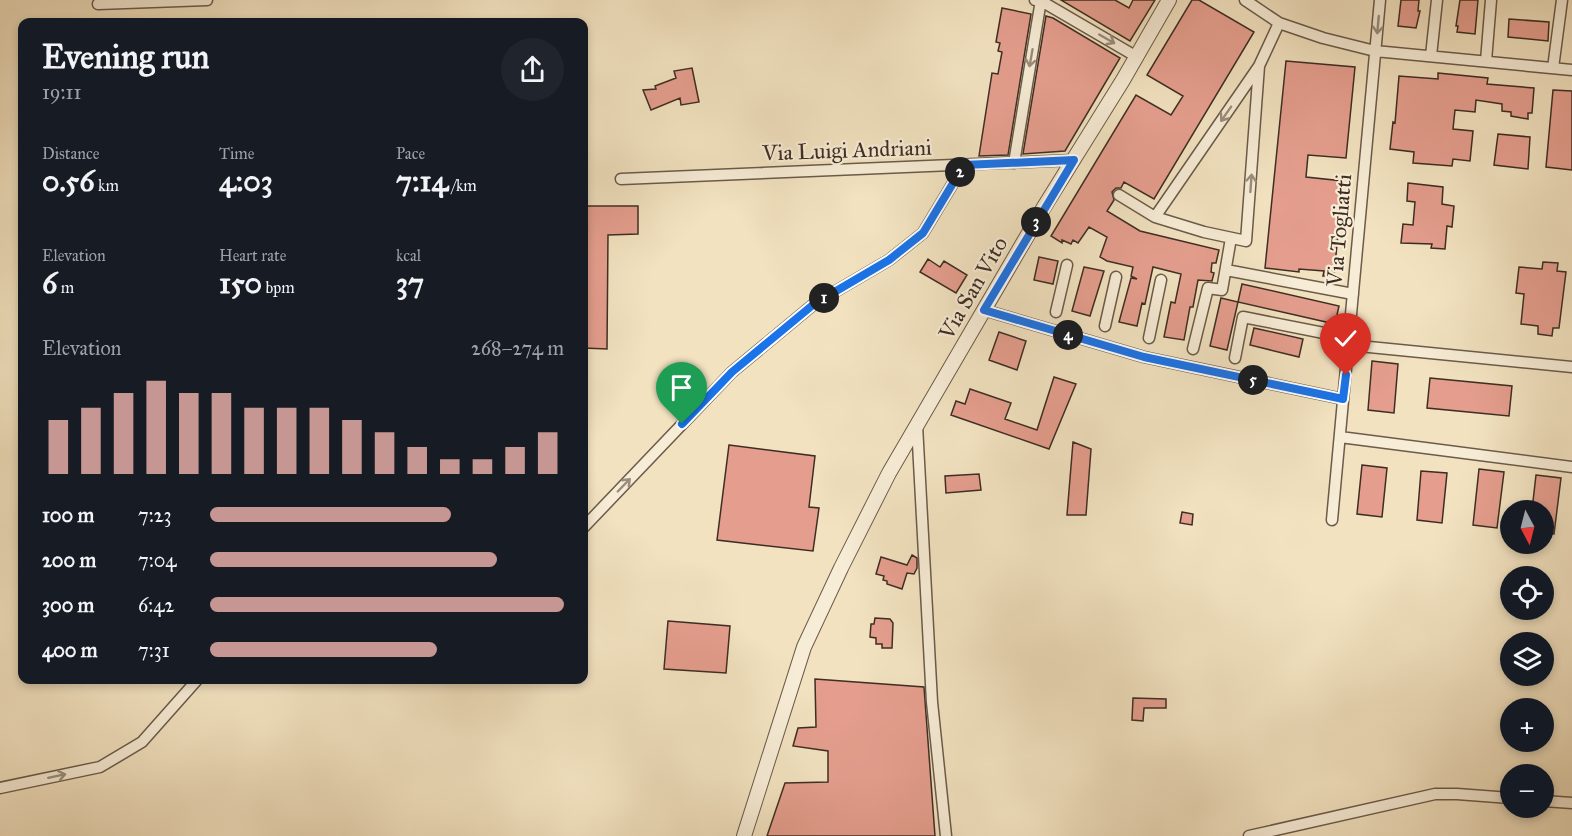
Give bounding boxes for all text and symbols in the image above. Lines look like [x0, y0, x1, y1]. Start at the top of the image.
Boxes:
one-way arrow [1372, 15, 1383, 35]
one-way arrow [1098, 34, 1115, 46]
text: Evening run [42, 37, 209, 77]
button: share [501, 38, 564, 101]
one-way arrow [1026, 47, 1037, 67]
text: 19:11 [42, 80, 81, 104]
one-way arrow [1220, 106, 1232, 122]
street label: Via Luigi Andriani [761, 134, 932, 166]
text: Distance [42, 144, 99, 163]
text: Time [219, 144, 254, 163]
text: Pace [396, 144, 425, 163]
pin: 2 [945, 157, 975, 187]
text: 2 [956, 162, 964, 181]
text: 0.56 [42, 163, 95, 199]
text: 4:03 [219, 163, 273, 199]
text: 7:14 [396, 163, 448, 199]
one-way arrow [1245, 173, 1256, 193]
street label: Via Togliatti [1321, 173, 1357, 288]
text: km [95, 176, 119, 195]
text: /km [448, 176, 477, 195]
pin: 3 [1021, 207, 1051, 237]
text: 3 [1033, 212, 1039, 231]
street label: Via San Vito [932, 232, 1013, 345]
text: Elevation [42, 246, 106, 265]
text: Heart rate [219, 246, 286, 265]
text: kcal [396, 246, 421, 265]
text: 6 [42, 265, 57, 301]
text: 150 [219, 265, 262, 301]
text: 37 [396, 265, 424, 301]
text: m [57, 278, 74, 297]
text: bpm [262, 278, 295, 297]
pin: 1 [809, 283, 839, 313]
text: 1 [821, 288, 827, 307]
pin [1320, 313, 1371, 375]
pin: 4 [1053, 320, 1083, 350]
icon: check [1329, 322, 1362, 355]
text: 4 [1064, 325, 1072, 344]
text: Elevation [42, 336, 121, 360]
text: 268–274 m [471, 336, 564, 360]
pin [656, 362, 707, 424]
pin: 5 [1238, 365, 1268, 395]
text: 5 [1249, 370, 1257, 389]
icon: arrive [665, 371, 698, 404]
one-way arrow [617, 477, 631, 492]
north arrow [1500, 500, 1554, 554]
map controls [1500, 500, 1554, 818]
text: 100 m [42, 503, 94, 527]
text: 7:23 [138, 503, 172, 527]
text: 200 m [42, 548, 96, 572]
text: 7:04 [138, 548, 177, 572]
button: locate [1500, 566, 1554, 620]
text: 300 m [42, 593, 94, 617]
text: 6:42 [138, 593, 174, 617]
button: layers [1500, 632, 1554, 686]
text: 400 m [42, 638, 98, 662]
text: 7:31 [138, 638, 170, 662]
button: + [1500, 698, 1554, 752]
button: − [1500, 764, 1554, 818]
one-way arrow [47, 769, 66, 781]

